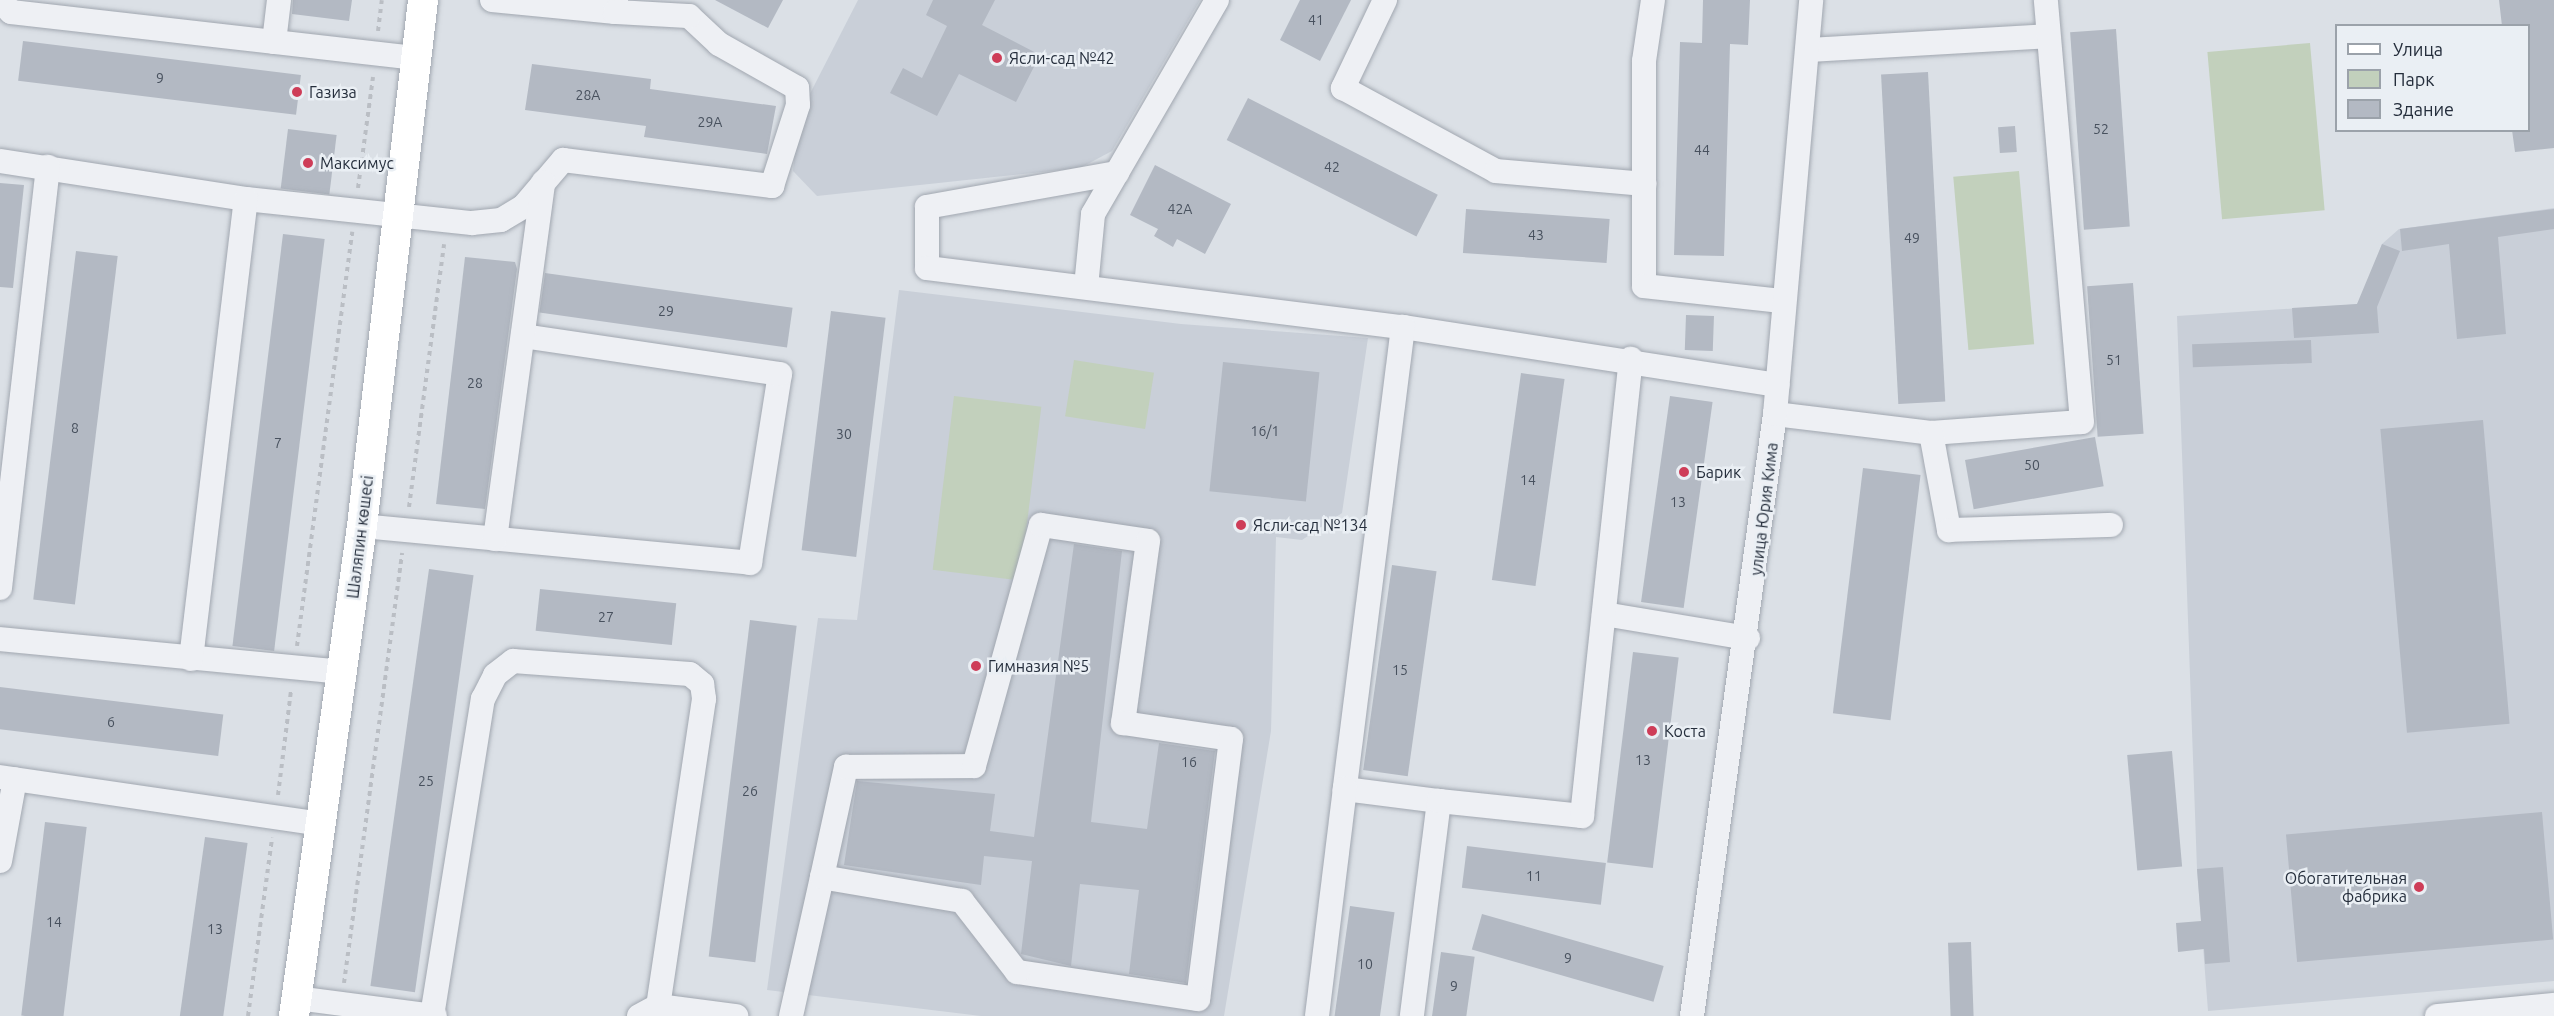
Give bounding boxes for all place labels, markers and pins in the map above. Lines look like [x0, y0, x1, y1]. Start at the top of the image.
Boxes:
place label: Ясли-сад №42 [1009, 48, 1115, 68]
marker: Ясли-сад №42 [990, 51, 1004, 65]
place label: Газиза [309, 82, 357, 102]
marker: Газиза [290, 85, 304, 99]
place label: Максимус [320, 153, 394, 173]
marker: Максимус [301, 156, 315, 170]
place label: Барик [1696, 462, 1741, 482]
marker: Барик [1677, 465, 1691, 479]
place label: Ясли-сад №134 [1253, 515, 1368, 535]
marker: Ясли-сад №134 [1234, 518, 1248, 532]
place label: Гимназия №5 [988, 656, 1089, 676]
marker: Гимназия №5 [969, 659, 983, 673]
place label: Коста [1664, 721, 1706, 741]
marker: Коста [1645, 724, 1659, 738]
place label: Обогатительная фабрика [2285, 868, 2407, 906]
marker: Обогатительная фабрика [2412, 880, 2426, 894]

